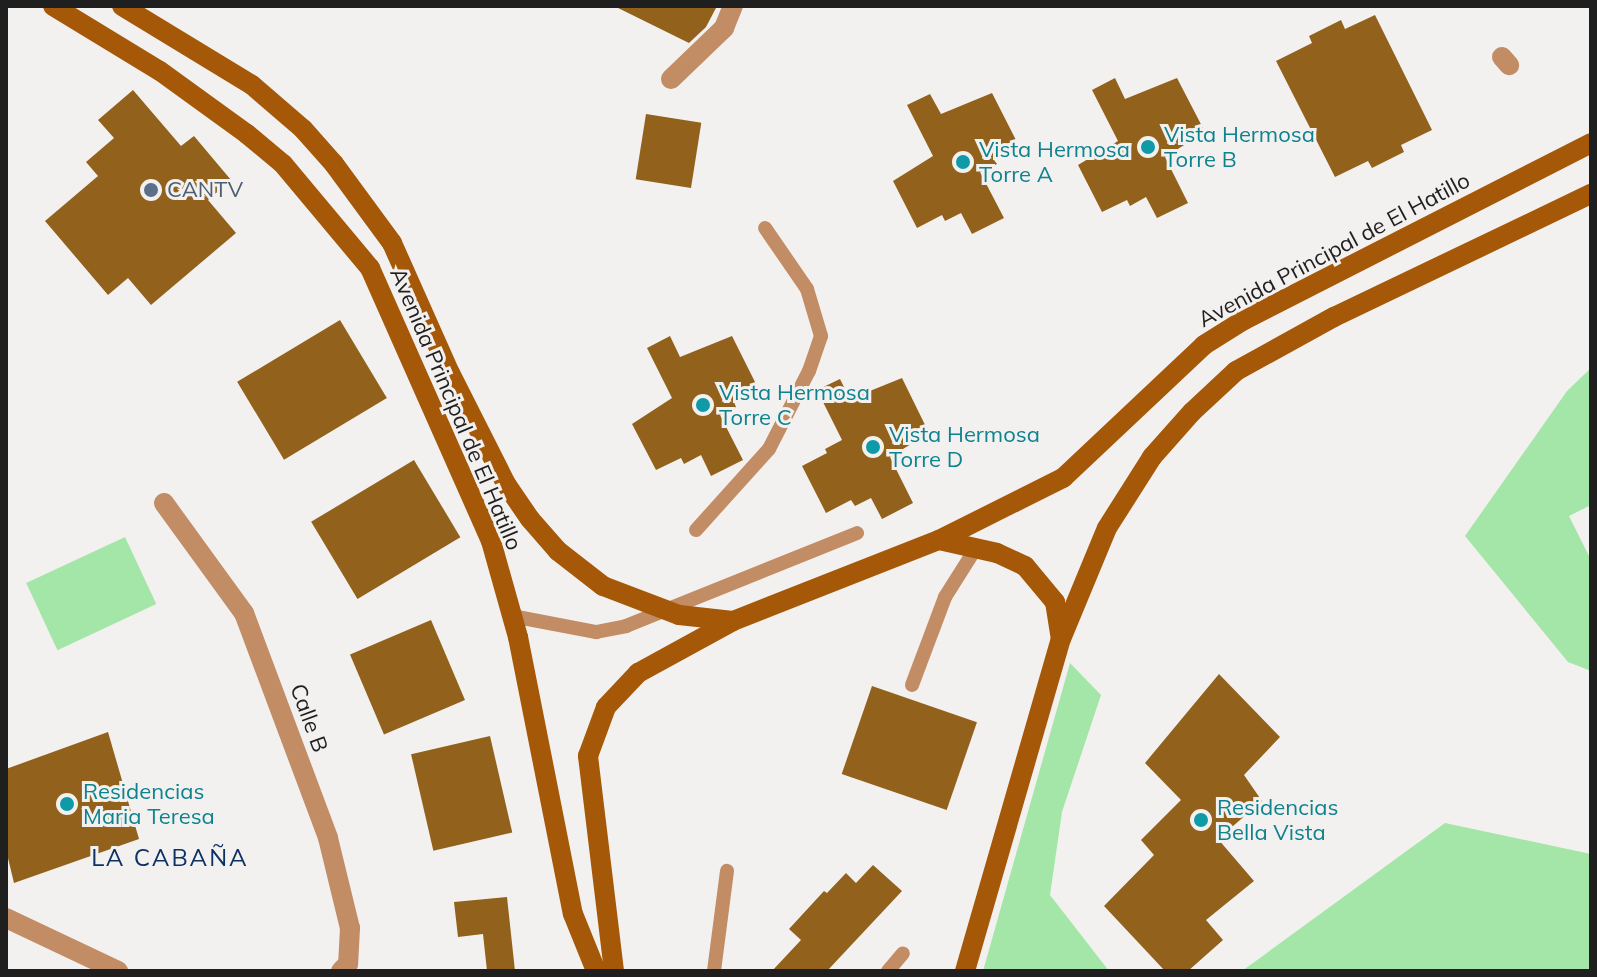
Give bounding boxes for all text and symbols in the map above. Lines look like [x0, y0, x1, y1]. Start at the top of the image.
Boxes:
place label: Vista Hermosa Torre B [1164, 121, 1315, 172]
place label: Vista Hermosa Torre A [979, 136, 1130, 188]
marker: Vista Hermosa Torre B [1139, 138, 1157, 156]
marker: Vista Hermosa Torre A [954, 153, 972, 171]
street label: Avenida Principal de El Hatillo [1194, 167, 1474, 333]
place label: CANTV [167, 177, 243, 203]
marker: CANTV [142, 181, 160, 199]
street label: Avenida Principal de El Hatillo [384, 264, 528, 554]
place label: Vista Hermosa Torre C [719, 379, 870, 430]
marker: Vista Hermosa Torre C [694, 396, 712, 414]
place label: Vista Hermosa Torre D [889, 421, 1040, 472]
marker: Vista Hermosa Torre D [864, 438, 882, 456]
street label: Calle B [284, 680, 334, 756]
place label: Residencias Maria Teresa [83, 778, 215, 830]
place label: Residencias Bella Vista [1217, 794, 1338, 846]
marker: Residencias Maria Teresa [58, 795, 76, 813]
marker: Residencias Bella Vista [1192, 811, 1210, 829]
district label: LA CABAÑA [91, 844, 249, 872]

